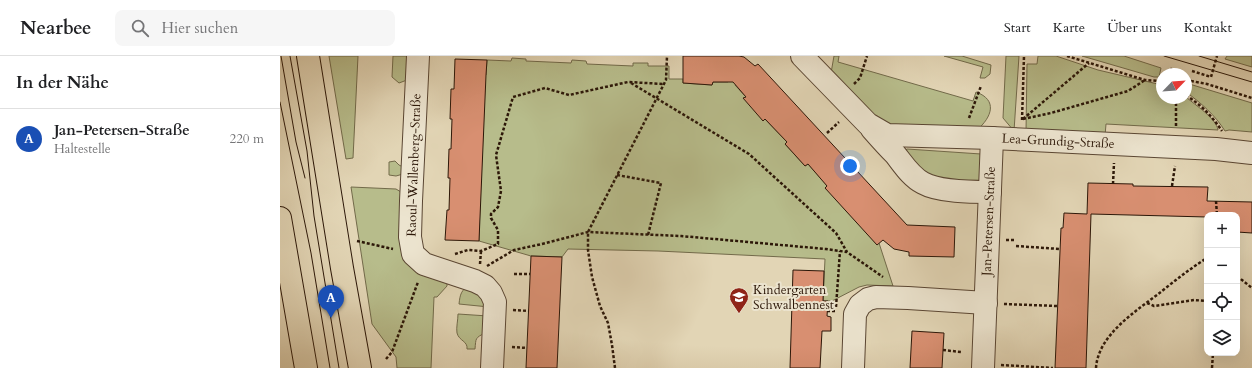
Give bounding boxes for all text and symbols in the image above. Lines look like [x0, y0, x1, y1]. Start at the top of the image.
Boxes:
search box [115, 10, 395, 46]
text: Nearbee [20, 15, 91, 41]
icon: search [129, 17, 151, 39]
text: Hier suchen [161, 18, 238, 38]
text: Start [1004, 18, 1031, 37]
text: Karte [1053, 18, 1085, 37]
text: Über uns [1107, 18, 1162, 37]
text: Kontakt [1184, 18, 1232, 37]
north arrow [1156, 68, 1192, 104]
text: In der Nähe [16, 71, 109, 94]
street label: Raoul-Wallenberg-Straße [403, 93, 425, 237]
text: Jan-Petersen-Straße [54, 120, 190, 140]
street label: Lea-Grundig-Straße [1001, 129, 1115, 153]
text: A [24, 130, 34, 148]
text: 220 m [230, 130, 264, 148]
text: Haltestelle [54, 140, 111, 158]
your location [840, 156, 860, 176]
street label: Jan-Petersen-Straße [978, 166, 1000, 278]
map controls [1204, 212, 1240, 356]
button: + [1204, 212, 1240, 248]
button: − [1204, 248, 1240, 284]
place label: Kindergarten Schwalbennest [753, 281, 834, 314]
button: locate [1204, 284, 1240, 320]
pin: A [318, 285, 344, 318]
school or university icon: Kindergarten Schwalbennest [728, 286, 750, 314]
button: layers [1204, 320, 1240, 356]

